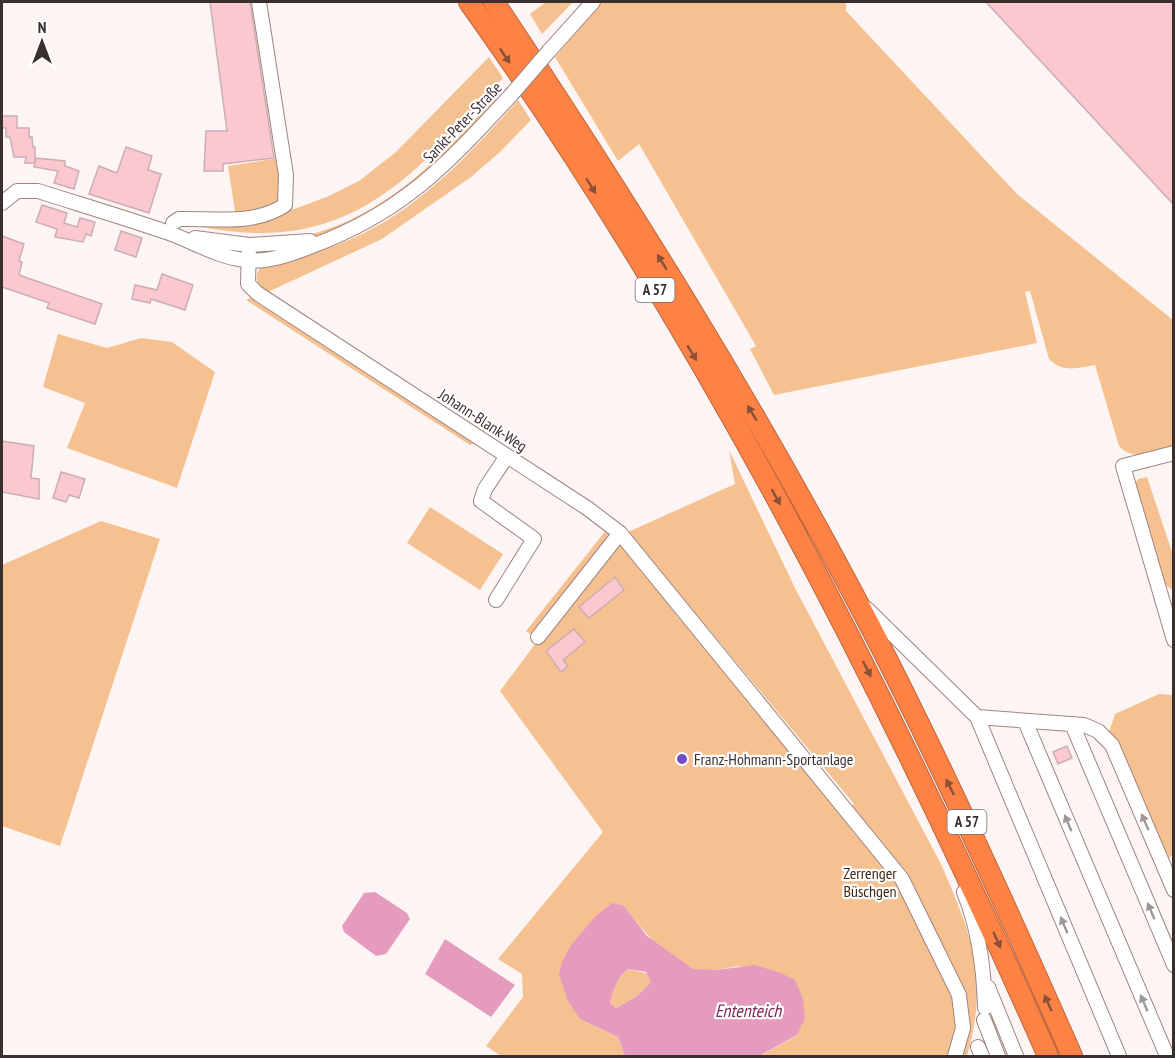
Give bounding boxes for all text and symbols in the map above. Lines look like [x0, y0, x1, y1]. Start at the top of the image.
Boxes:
north arrow [12, 12, 72, 72]
text: N [38, 17, 46, 37]
one-way arrow [500, 47, 511, 64]
street label: Sankt-Peter-Straße [418, 77, 506, 167]
one-way arrow [586, 178, 597, 194]
one-way arrow [657, 254, 668, 270]
road number: A 57 [636, 278, 674, 302]
one-way arrow [687, 345, 698, 361]
street label: Johann-Blank-Weg [434, 383, 531, 456]
one-way arrow [747, 405, 758, 421]
one-way arrow [771, 488, 781, 505]
one-way arrow [862, 660, 872, 677]
place label: Franz-Hohmann-Sportanlage [694, 749, 853, 769]
marker: Franz-Hohmann-Sportanlage [675, 752, 689, 766]
one-way arrow [945, 779, 954, 796]
road number: A 57 [948, 810, 986, 834]
one-way arrow [1140, 813, 1150, 831]
one-way arrow [1063, 814, 1072, 832]
park label: Zerrenger Büschgen [843, 863, 897, 901]
one-way arrow [1146, 902, 1156, 920]
one-way arrow [1059, 916, 1068, 934]
one-way arrow [992, 932, 1002, 950]
one-way arrow [1139, 993, 1149, 1011]
one-way arrow [1043, 994, 1053, 1012]
water label: Ententeich [715, 999, 782, 1022]

